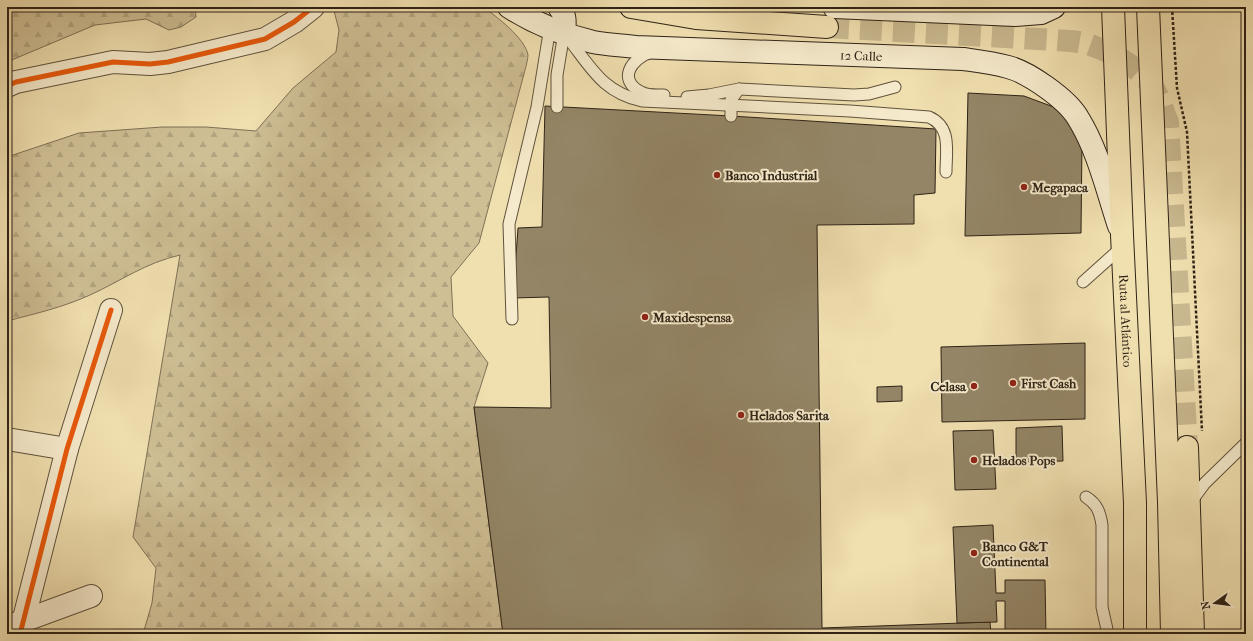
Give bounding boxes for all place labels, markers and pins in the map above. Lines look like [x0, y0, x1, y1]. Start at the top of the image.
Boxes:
place label: Banco Industrial [725, 168, 818, 183]
marker: Banco Industrial [712, 170, 722, 180]
place label: Megapaca [1031, 180, 1089, 196]
marker: Megapaca [1019, 182, 1029, 192]
place label: Maxidespensa [652, 310, 733, 326]
marker: Maxidespensa [640, 312, 650, 322]
place label: First Cash [1020, 376, 1077, 391]
marker: First Cash [1008, 378, 1018, 388]
place label: Celasa [930, 379, 967, 394]
marker: Celasa [969, 381, 979, 391]
place label: Helados Sarita [749, 408, 830, 423]
marker: Helados Sarita [736, 410, 746, 420]
place label: Helados Pops [982, 453, 1056, 469]
marker: Helados Pops [969, 455, 979, 465]
place label: Banco G&T Continental [982, 539, 1049, 569]
marker: Banco G&T Continental [969, 548, 979, 558]

